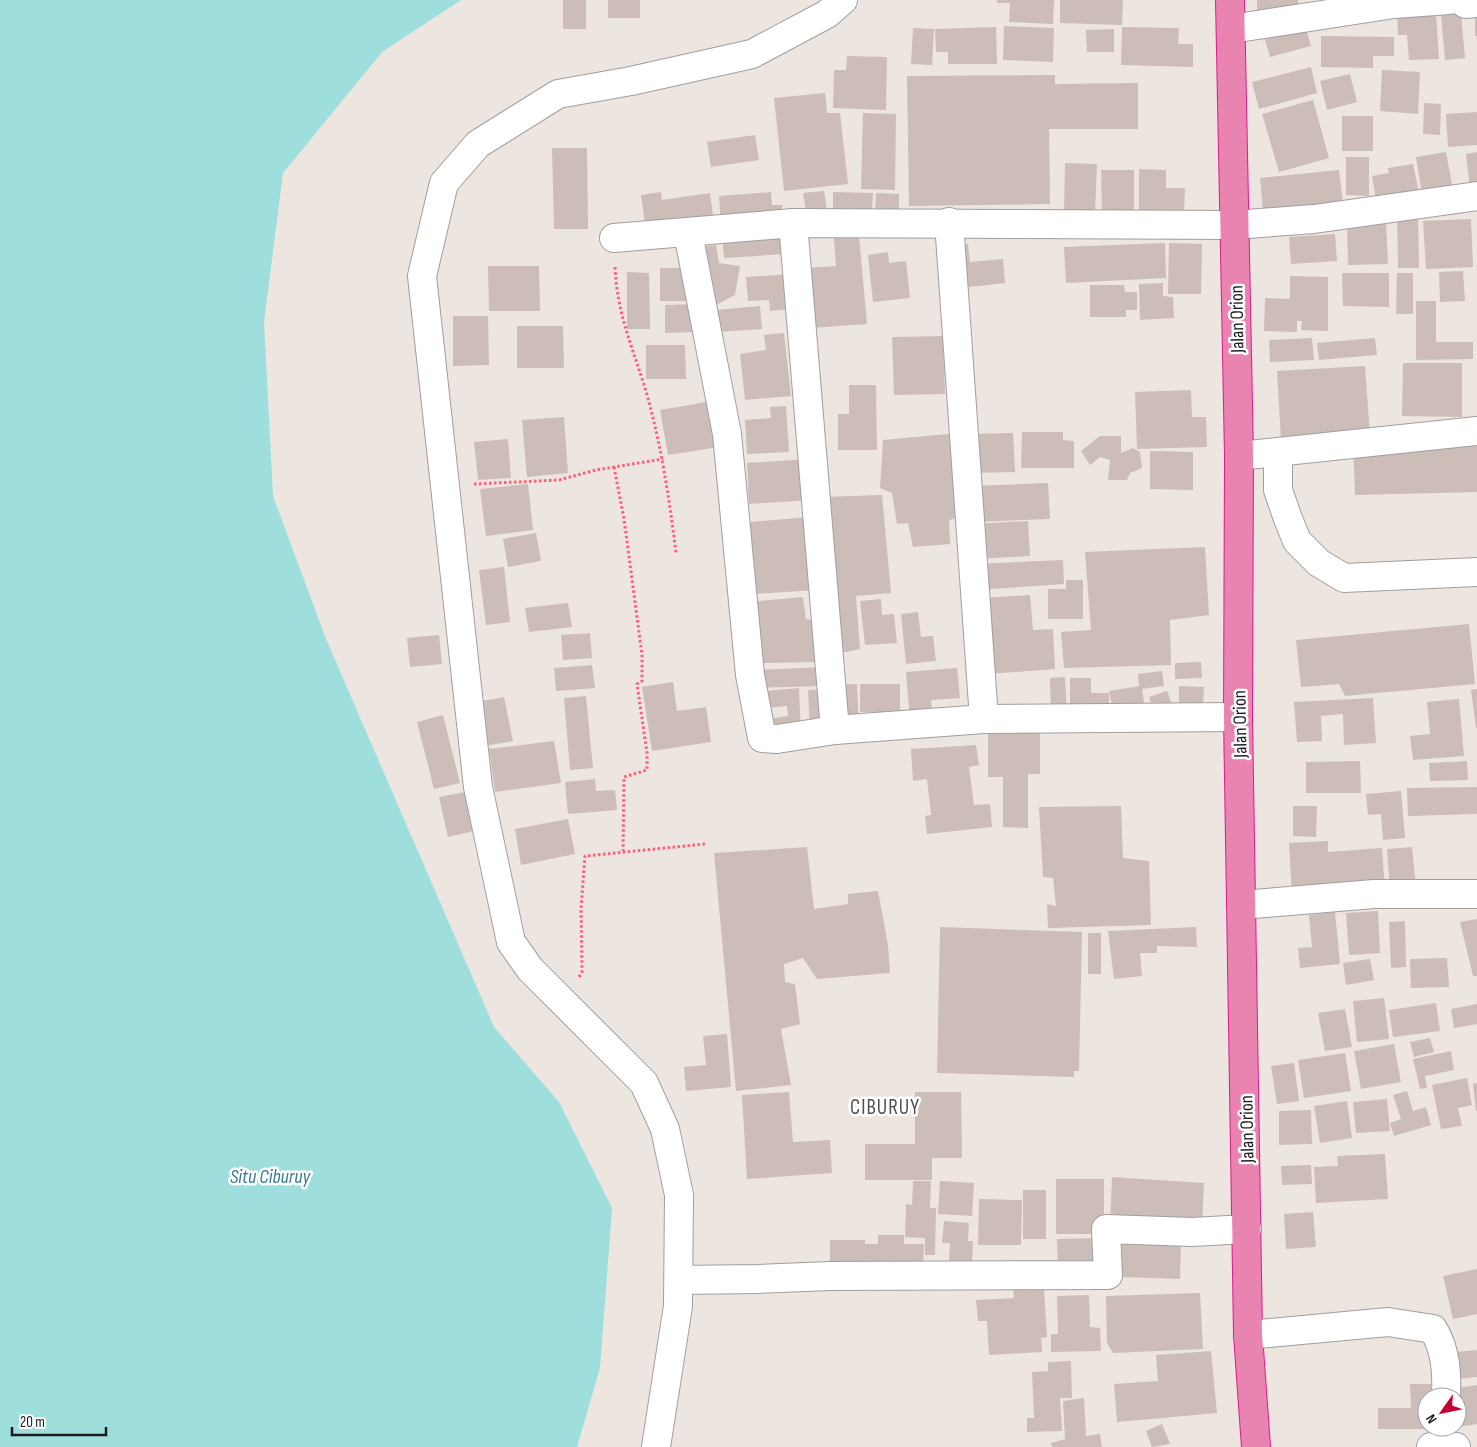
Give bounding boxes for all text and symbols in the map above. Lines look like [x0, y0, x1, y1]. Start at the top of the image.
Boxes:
street label: Jalan Orion [1225, 285, 1250, 354]
street label: Jalan Orion [1228, 690, 1253, 759]
district label: CIBURUY [850, 1095, 920, 1120]
street label: Jalan Orion [1235, 1095, 1260, 1164]
water label: Situ Ciburuy [230, 1165, 312, 1189]
north arrow [1417, 1387, 1467, 1437]
scale bar [12, 1404, 106, 1436]
text: N [1422, 1411, 1441, 1427]
text: 20 m [20, 1413, 45, 1432]

